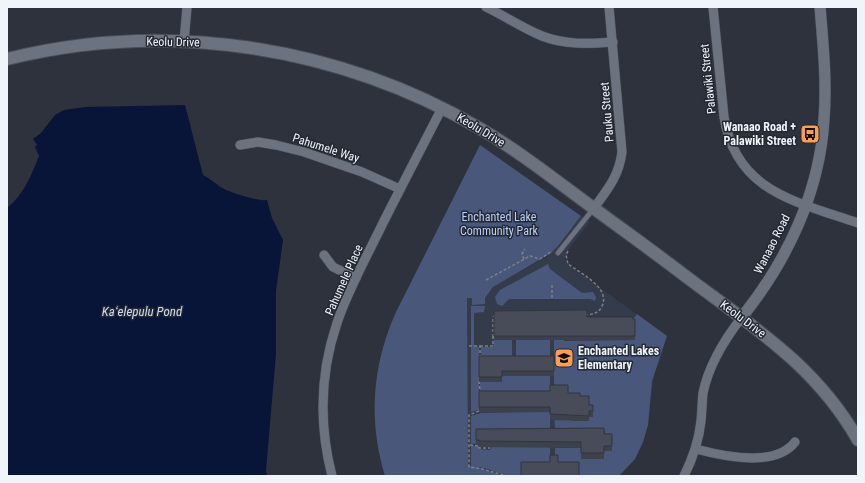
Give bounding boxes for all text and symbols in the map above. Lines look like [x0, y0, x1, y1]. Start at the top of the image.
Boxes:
street label: Keolu Drive [146, 35, 200, 49]
street label: Palawiki Street [697, 43, 719, 115]
street label: Pauku Street [597, 81, 617, 143]
street label: Keolu Drive [455, 110, 508, 150]
place label: Wanaao Road + Palawiki Street [723, 120, 796, 148]
bus stop icon: Wanaao Road + Palawiki Street [799, 123, 821, 145]
street label: Pahumele Way [291, 131, 361, 165]
park label: Enchanted Lake Community Park [460, 210, 539, 238]
street label: Wanaao Road [751, 212, 793, 276]
street label: Pahumele Place [322, 242, 366, 318]
street label: Keolu Drive [718, 297, 769, 341]
water label: Kaʻelepulu Pond [102, 304, 183, 319]
place label: Enchanted Lakes Elementary [578, 344, 660, 372]
school or university icon: Enchanted Lakes Elementary [553, 347, 575, 369]

